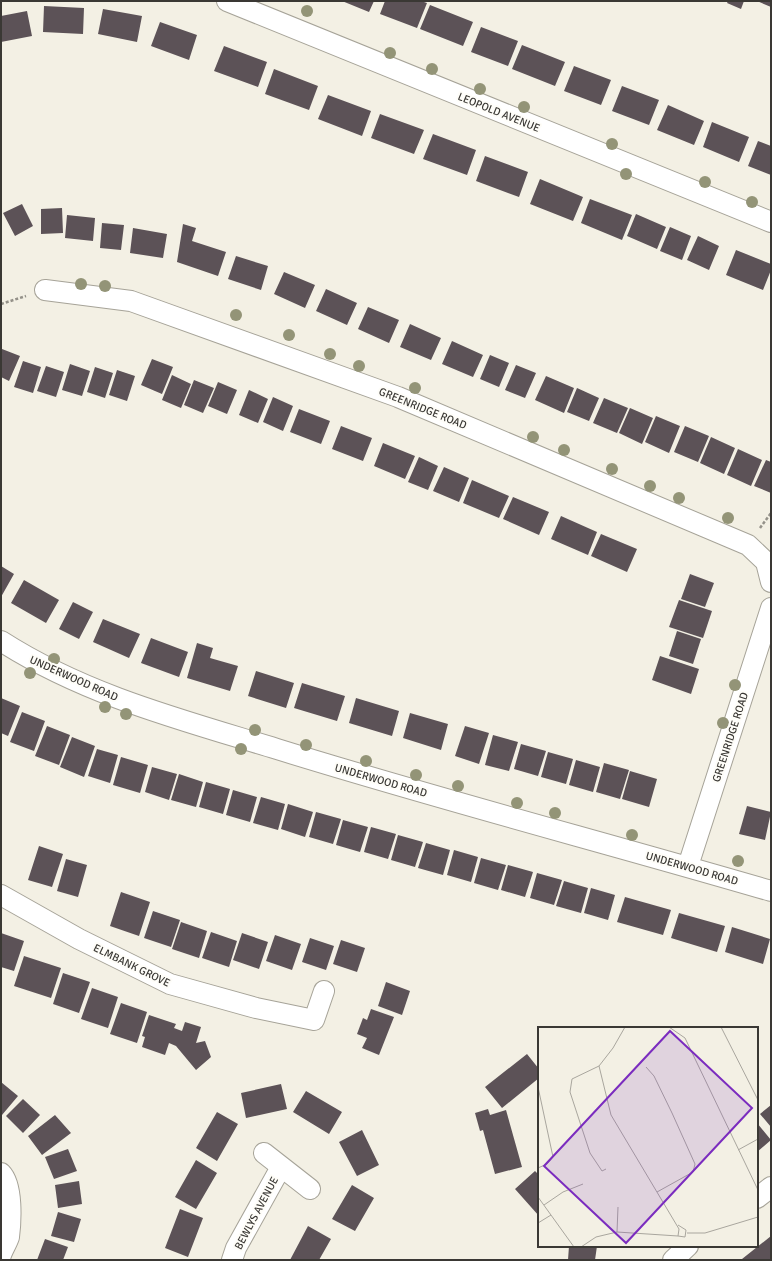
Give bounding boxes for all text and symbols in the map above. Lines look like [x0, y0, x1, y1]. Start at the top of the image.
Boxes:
street label: LEOPOLD AVENUE [456, 90, 542, 135]
street label: GREENRIDGE ROAD [377, 385, 469, 432]
street label: UNDERWOOD ROAD [28, 653, 120, 704]
street label: GREENRIDGE ROAD [710, 691, 751, 784]
street label: UNDERWOOD ROAD [333, 761, 428, 800]
street label: UNDERWOOD ROAD [644, 849, 739, 888]
street label: ELMBANK GROVE [91, 941, 172, 990]
inset map [538, 1027, 758, 1247]
street label: BEWLYS AVENUE [232, 1175, 281, 1252]

